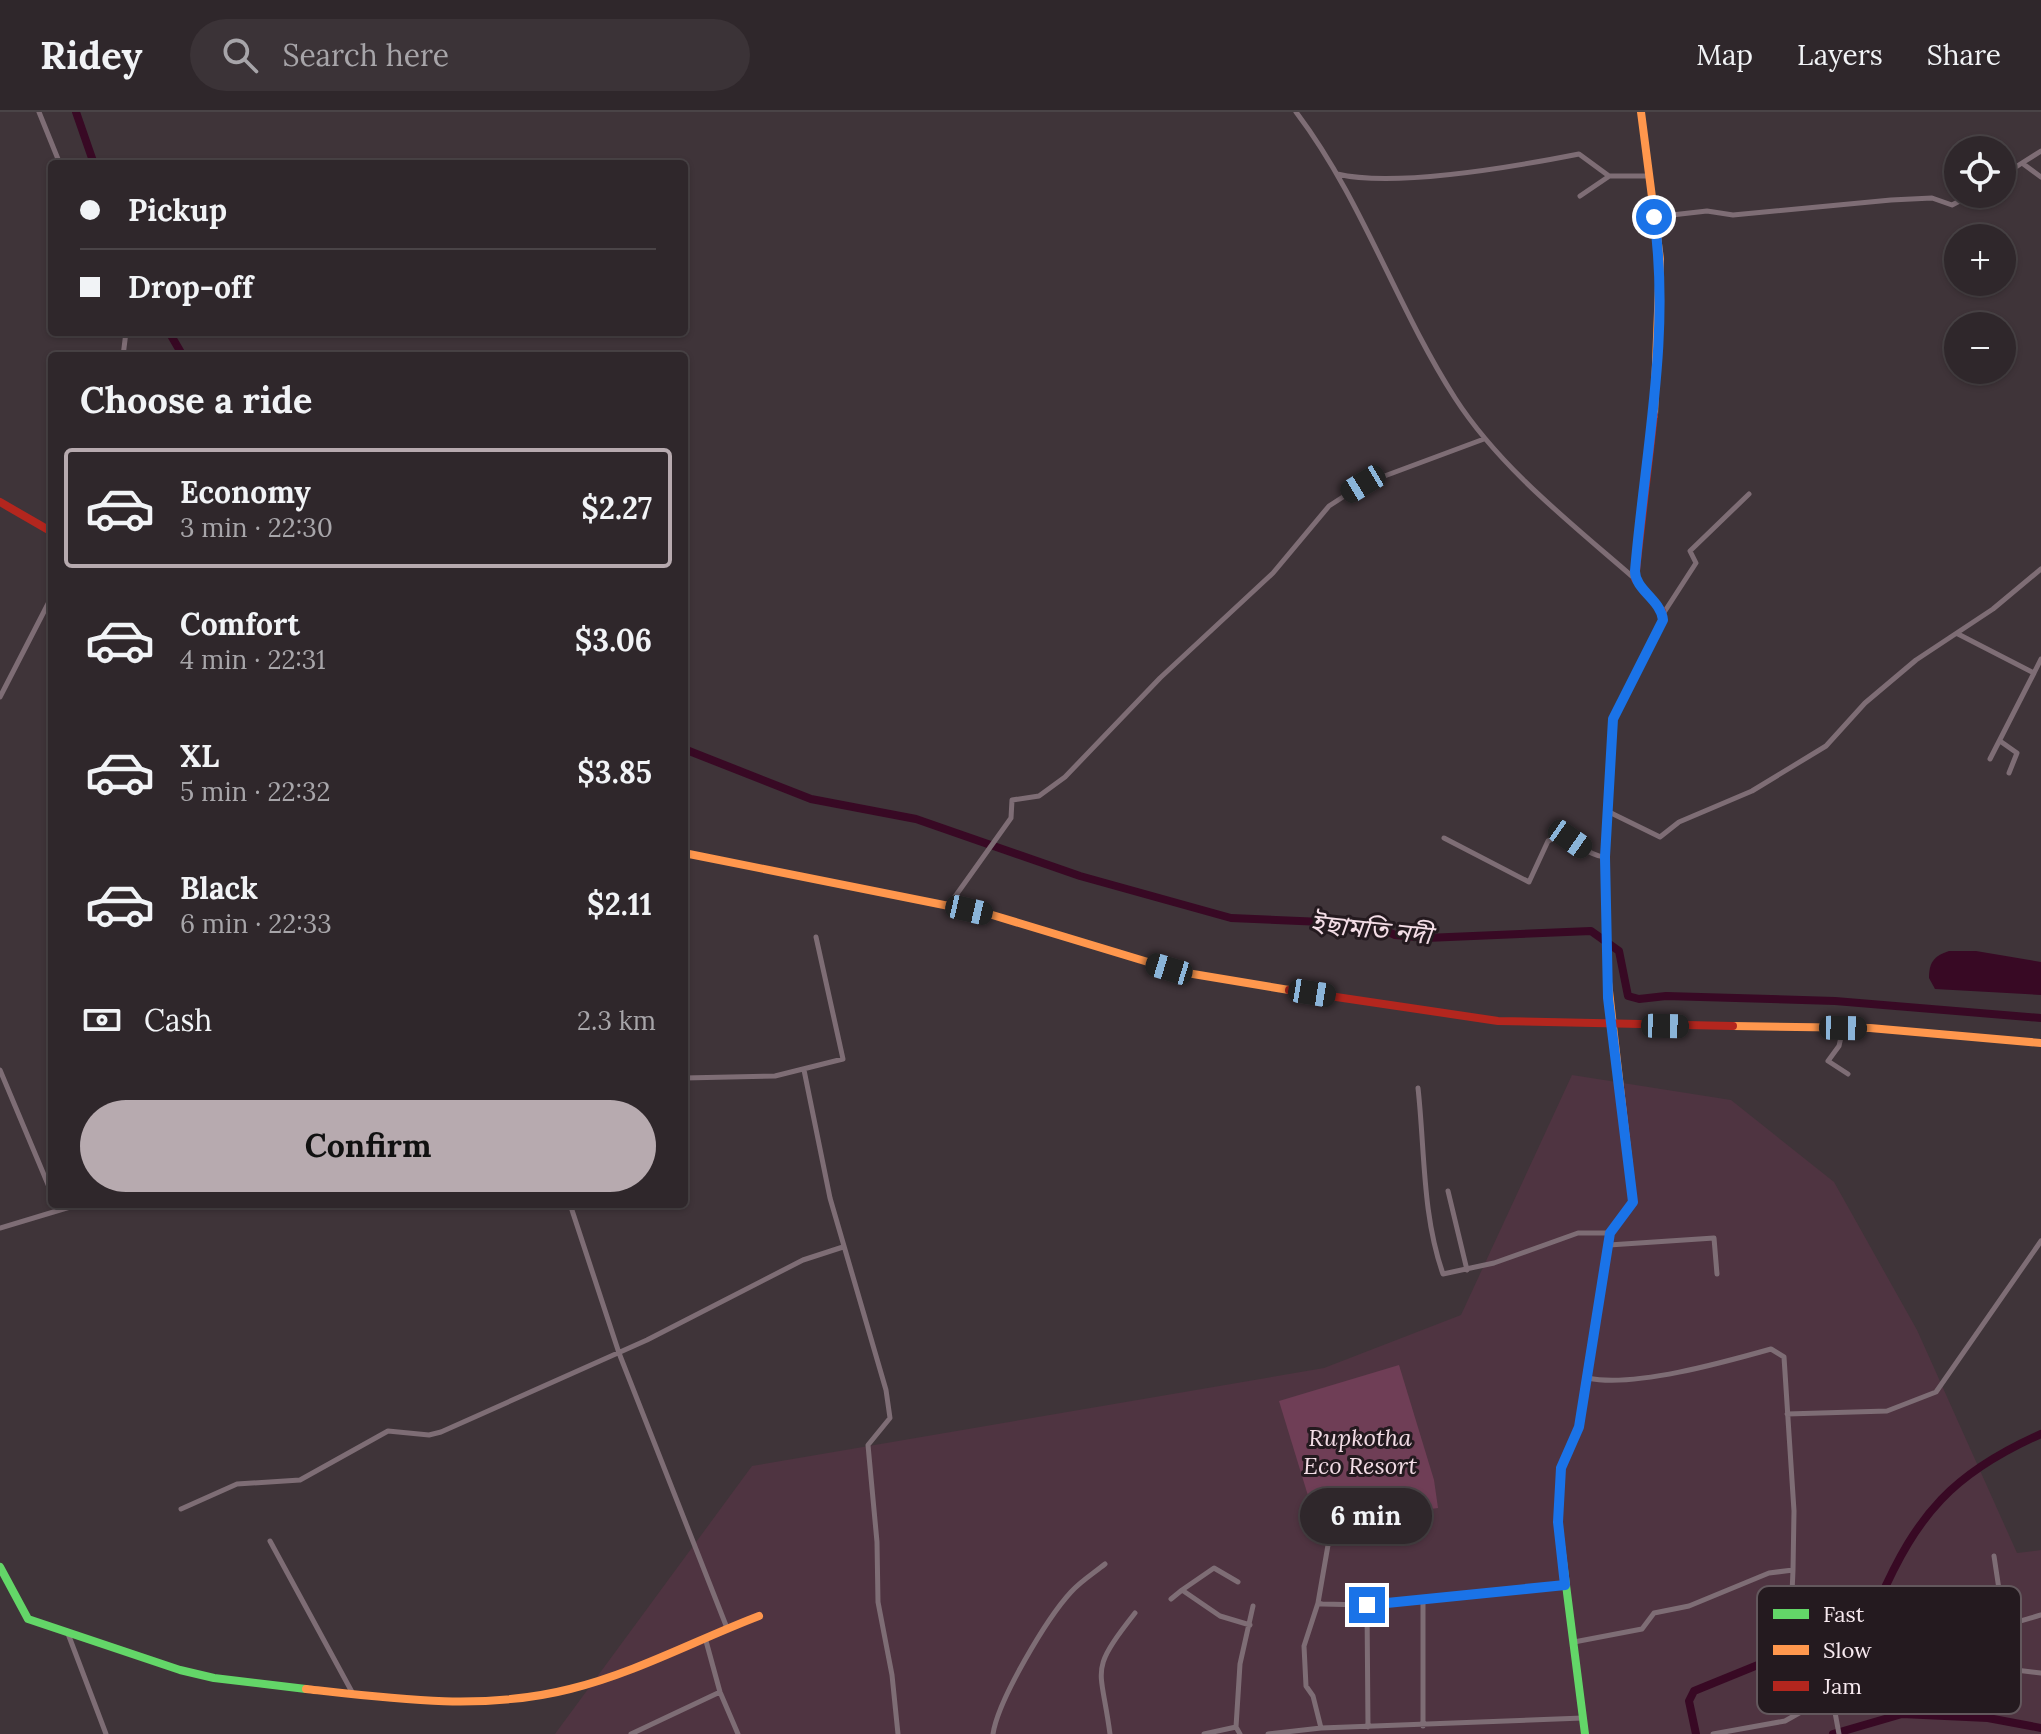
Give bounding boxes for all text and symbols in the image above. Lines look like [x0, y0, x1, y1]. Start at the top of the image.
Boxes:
search box [190, 19, 750, 91]
text: Ridey [40, 31, 142, 79]
icon: search [218, 33, 262, 77]
text: Search here [282, 36, 449, 74]
text: Map [1696, 37, 1753, 73]
text: Layers [1797, 37, 1883, 73]
text: Share [1927, 37, 2001, 73]
map controls [1944, 136, 2016, 384]
button: locate [1944, 136, 2016, 208]
text: Pickup [128, 191, 227, 229]
route start [1636, 199, 1672, 235]
button: + [1944, 224, 2016, 296]
text: Drop-off [128, 268, 253, 306]
button: − [1944, 312, 2016, 384]
text: Choose a ride [80, 377, 312, 423]
car [1336, 461, 1390, 507]
icon: car [84, 472, 156, 544]
text: Economy [180, 473, 311, 511]
text: $2.27 [581, 489, 652, 527]
text: 3 min · 22:30 [180, 511, 333, 544]
icon: car [84, 604, 156, 676]
text: Comfort [180, 605, 300, 643]
text: $3.06 [575, 621, 652, 659]
text: 4 min · 22:31 [180, 643, 326, 676]
icon: car [84, 736, 156, 808]
text: XL [180, 737, 219, 775]
text: $3.85 [577, 753, 652, 791]
text: 5 min · 22:32 [180, 775, 330, 808]
car [1543, 815, 1597, 863]
icon: car [84, 868, 156, 940]
text: Black [180, 869, 258, 907]
text: $2.11 [587, 885, 652, 923]
car [943, 893, 995, 927]
water label: ইছামতি নদী [1309, 906, 1438, 952]
text: 6 min · 22:33 [180, 907, 332, 940]
car [1143, 951, 1195, 987]
car [1286, 977, 1338, 1009]
icon: cash [80, 998, 124, 1042]
text: Cash [144, 1001, 212, 1039]
text: 2.3 km [577, 1004, 656, 1037]
car [1641, 1014, 1689, 1038]
car [1819, 1016, 1867, 1040]
button: Confirm [80, 1100, 656, 1192]
park label: Rupkotha Eco Resort [1303, 1422, 1417, 1481]
callout: 6 min [1301, 1489, 1433, 1545]
text: 6 min [1331, 1499, 1401, 1532]
legend [1757, 1586, 2021, 1714]
route end [1349, 1587, 1385, 1623]
text: Fast [1823, 1600, 1865, 1628]
text: Slow [1823, 1636, 1872, 1664]
text: Jam [1822, 1672, 1862, 1700]

